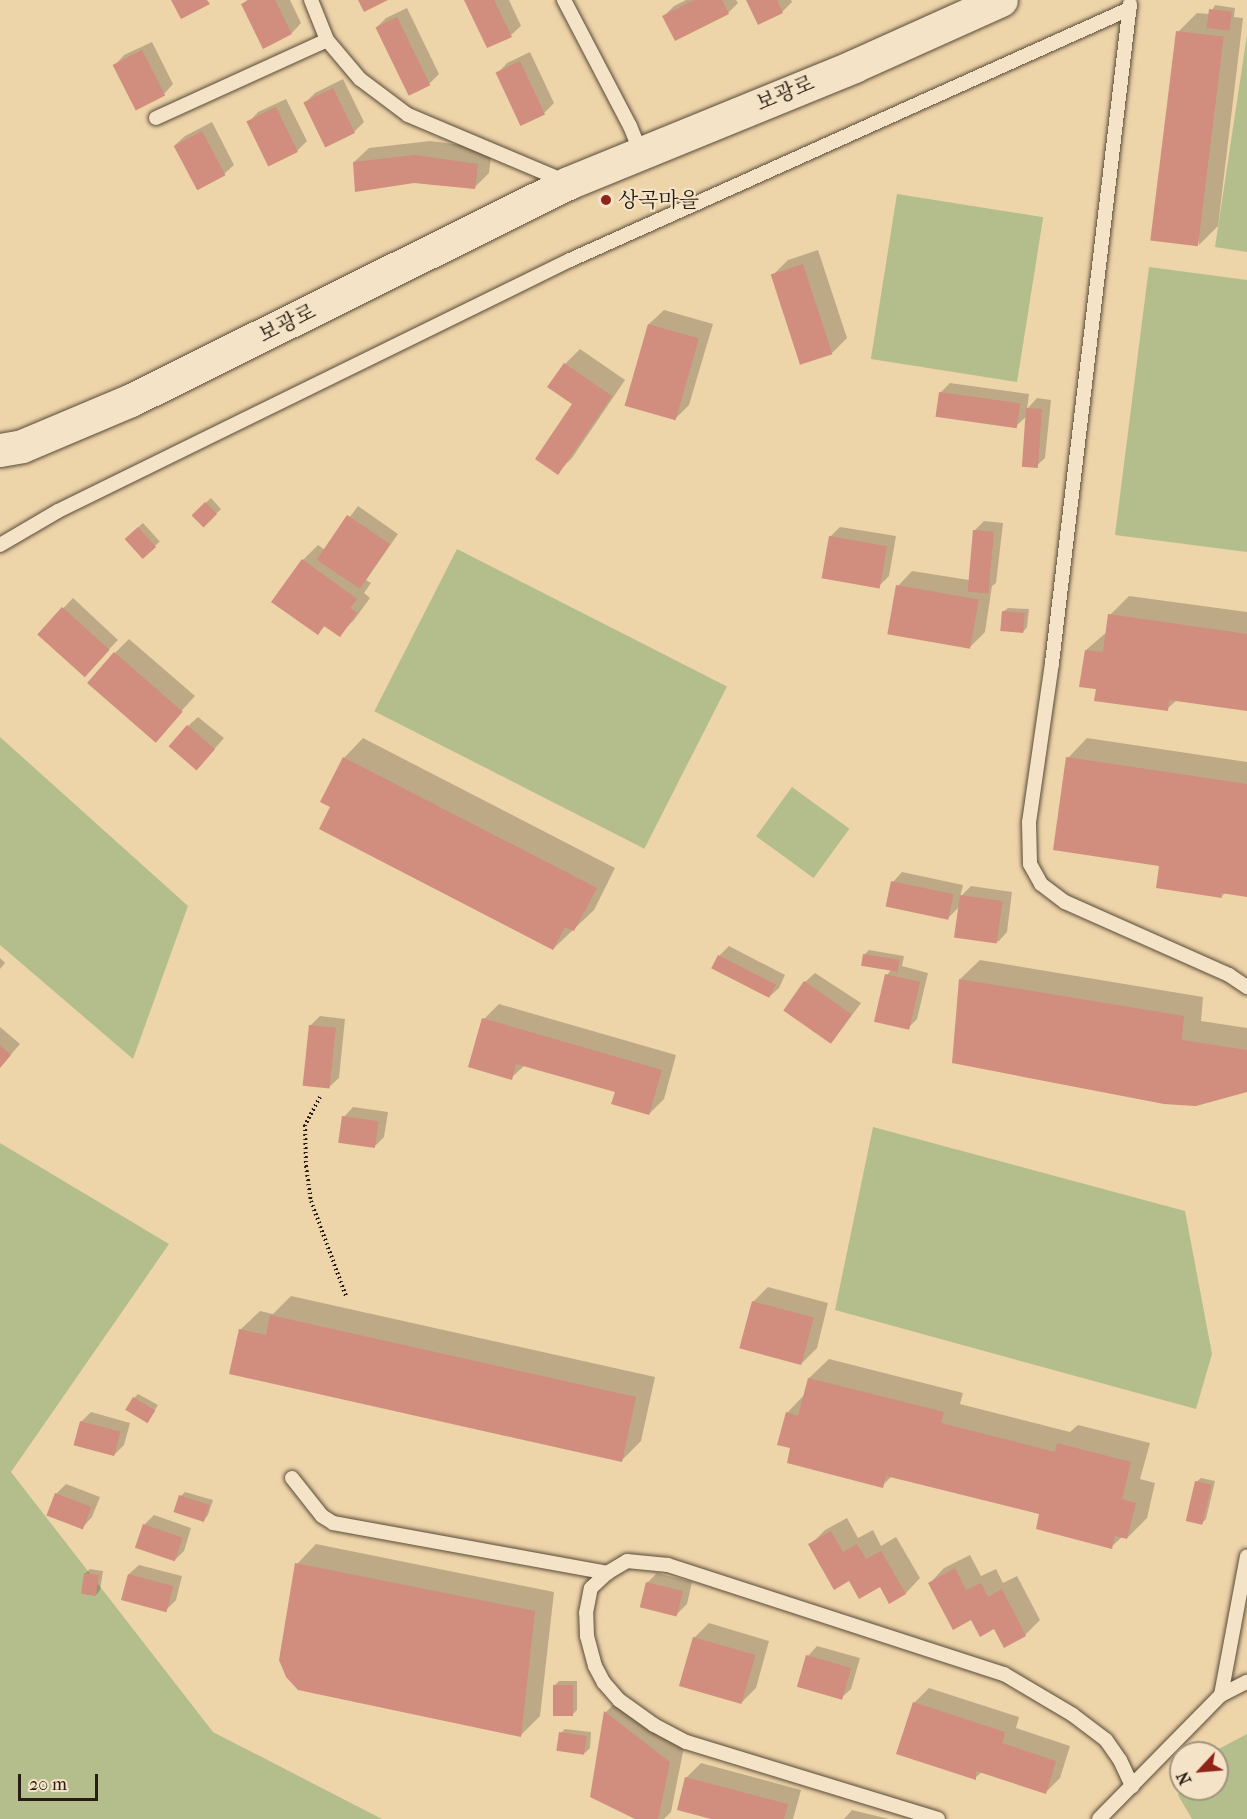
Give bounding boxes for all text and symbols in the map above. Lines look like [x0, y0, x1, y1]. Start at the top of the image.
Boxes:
street label: 보광로 [752, 70, 818, 116]
place label: 상곡마을 [618, 187, 699, 213]
marker: 상곡마을 [599, 193, 613, 207]
street label: 보광로 [254, 298, 320, 348]
north arrow [1169, 1741, 1229, 1801]
scale bar [21, 1762, 100, 1800]
text: N [1173, 1769, 1195, 1788]
text: 20 m [29, 1774, 67, 1795]

